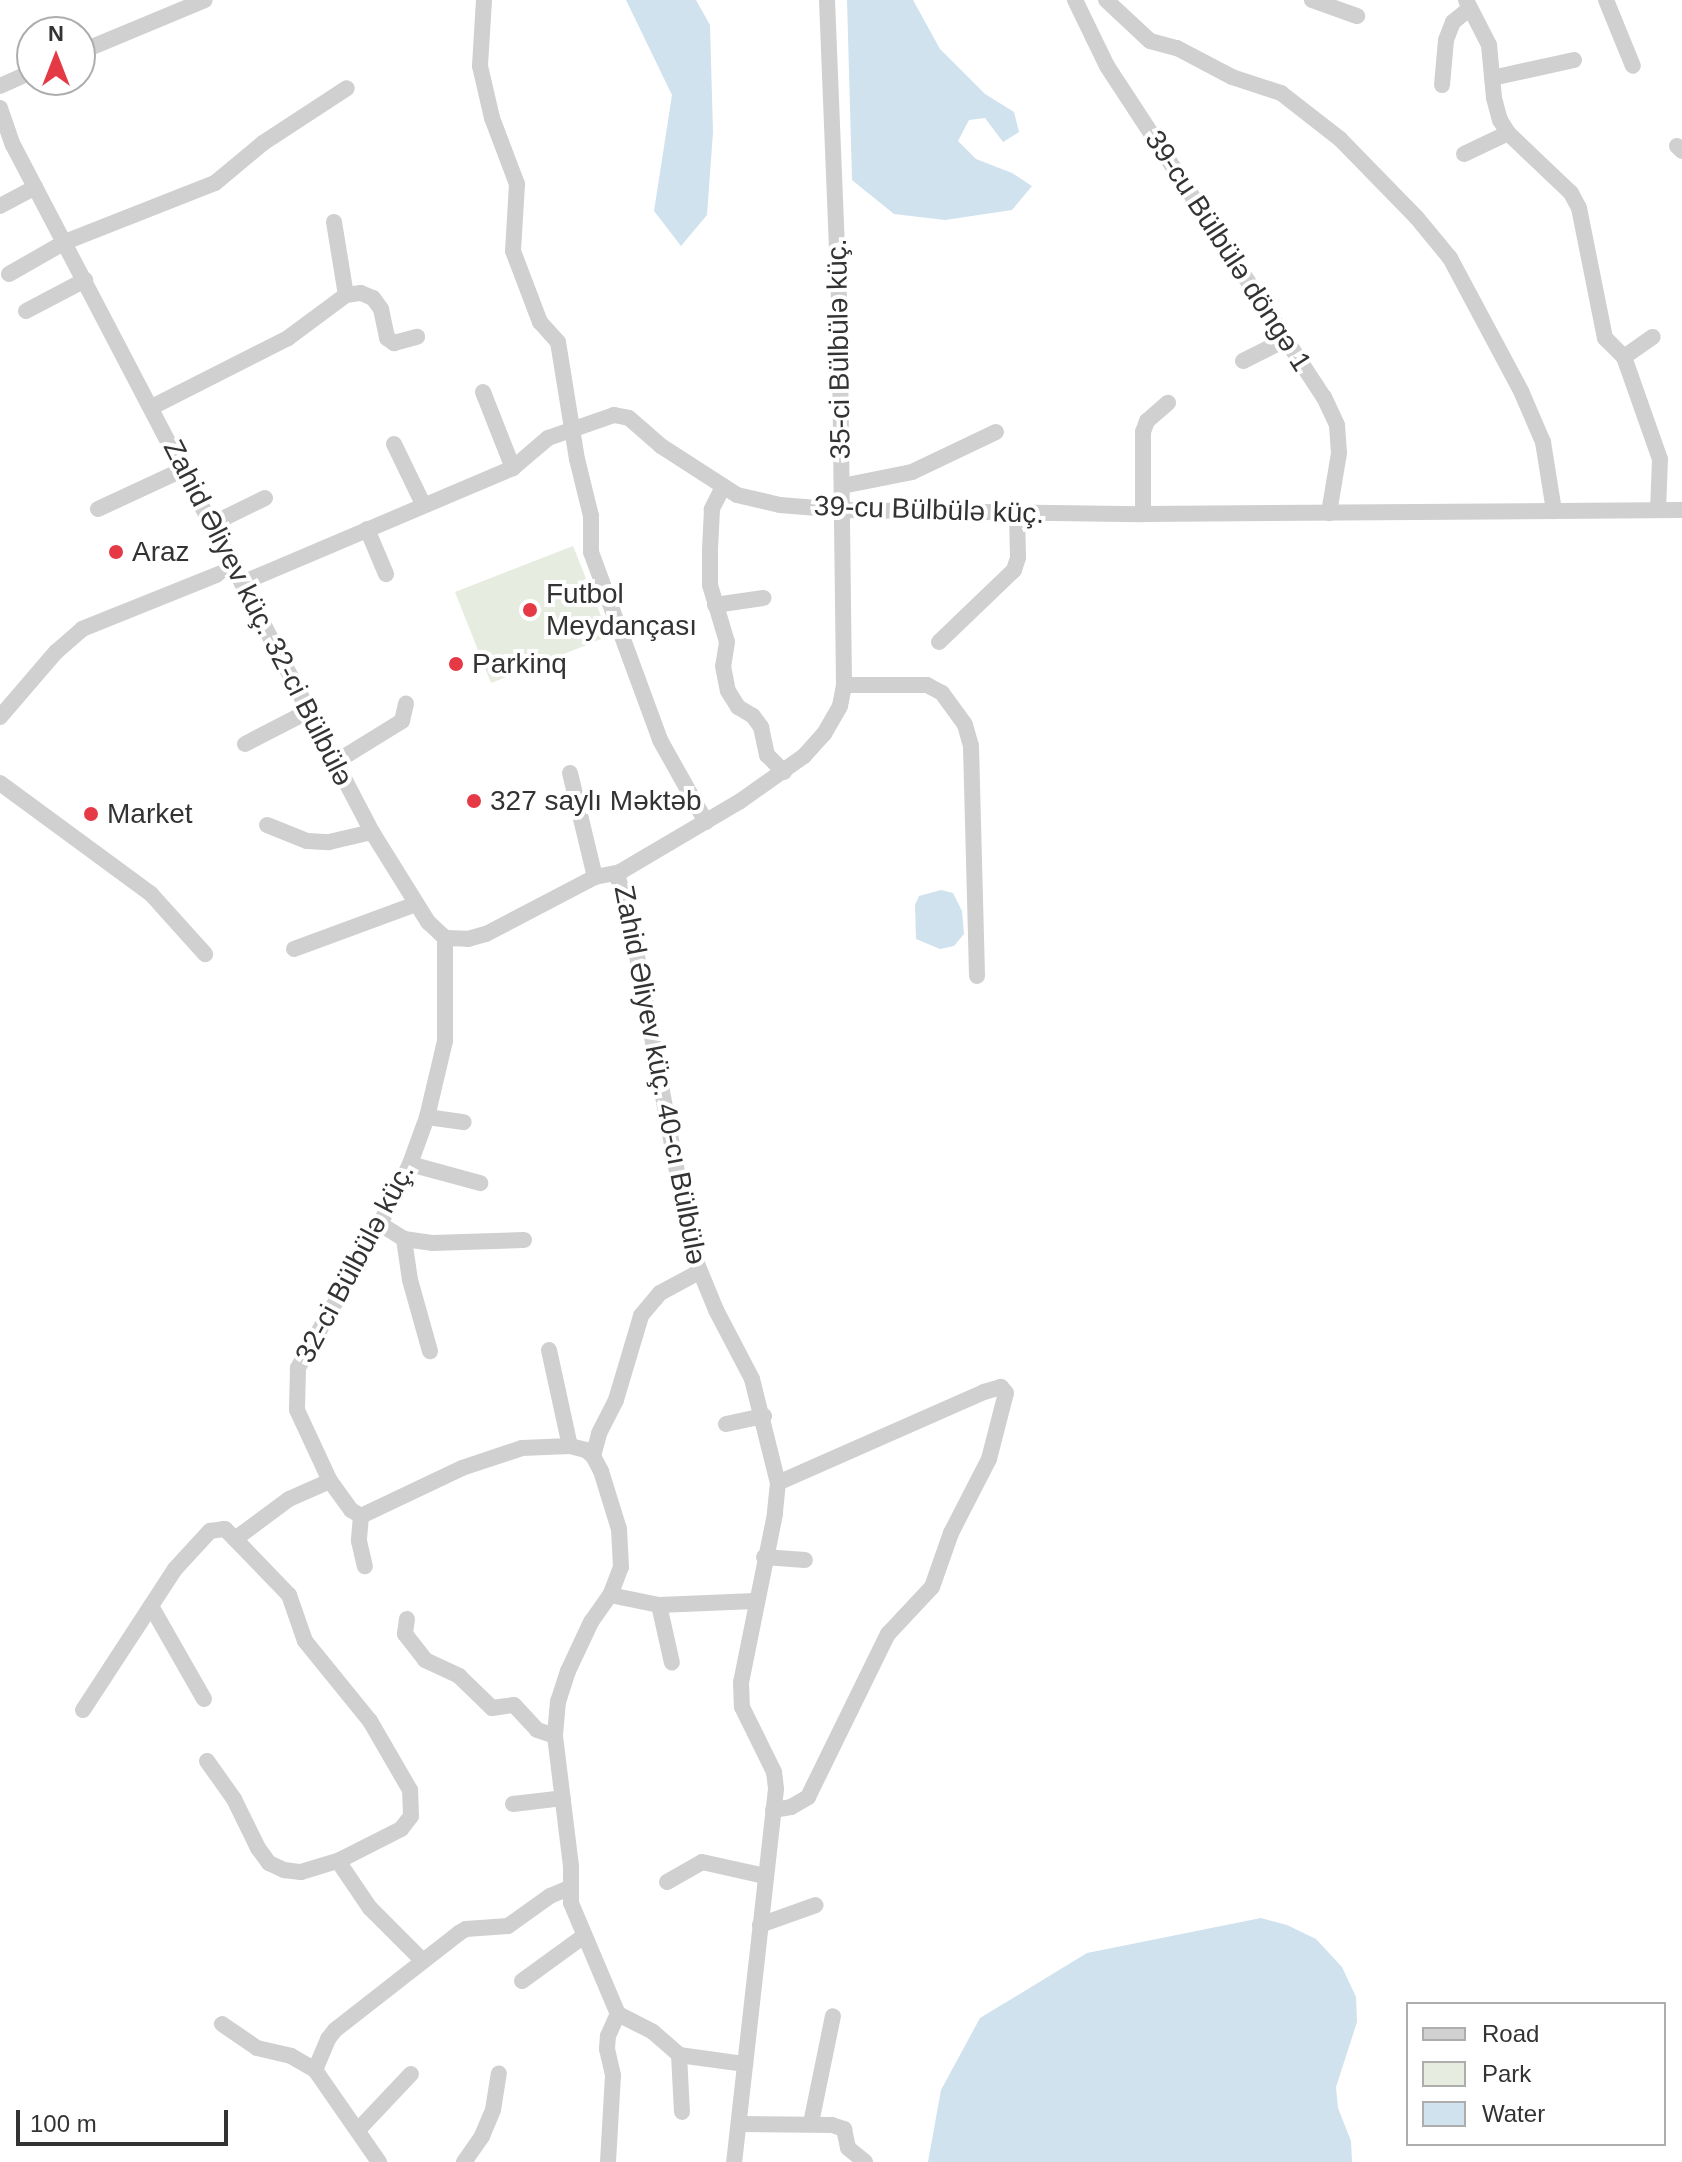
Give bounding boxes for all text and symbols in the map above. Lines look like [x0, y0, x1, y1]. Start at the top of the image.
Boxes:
north arrow [16, 16, 96, 96]
text: N [48, 21, 64, 46]
street label: 39-cu Bülbülə döngə 1 [1138, 124, 1318, 378]
street label: 35-ci Bülbülə küç. [820, 238, 858, 460]
street label: Zahid Əliyev küç. 32-ci Bülbülə [156, 434, 360, 792]
street label: 39-cu Bülbülə küç. [813, 489, 1045, 531]
place label: Araz [132, 535, 190, 569]
marker: Araz [107, 543, 125, 561]
place label: Futbol Meydançası [546, 577, 697, 643]
marker: Futbol Meydançası [521, 601, 539, 619]
place label: Parkinq [472, 647, 567, 681]
marker: Parkinq [447, 655, 465, 673]
place label: 327 saylı Məktəb [490, 784, 702, 818]
marker: 327 saylı Məktəb [465, 792, 483, 810]
place label: Market [107, 797, 193, 831]
marker: Market [82, 805, 100, 823]
street label: Zahid Əliyev küç. 40-cı Bülbülə [607, 883, 713, 1267]
street label: 32-ci Bülbülə küç. [288, 1158, 422, 1368]
legend [1406, 2002, 1666, 2146]
text: Road [1482, 2020, 1539, 2047]
text: Park [1482, 2060, 1531, 2087]
scale bar [20, 2094, 232, 2144]
text: Water [1482, 2100, 1545, 2127]
text: 100 m [30, 2110, 97, 2137]

